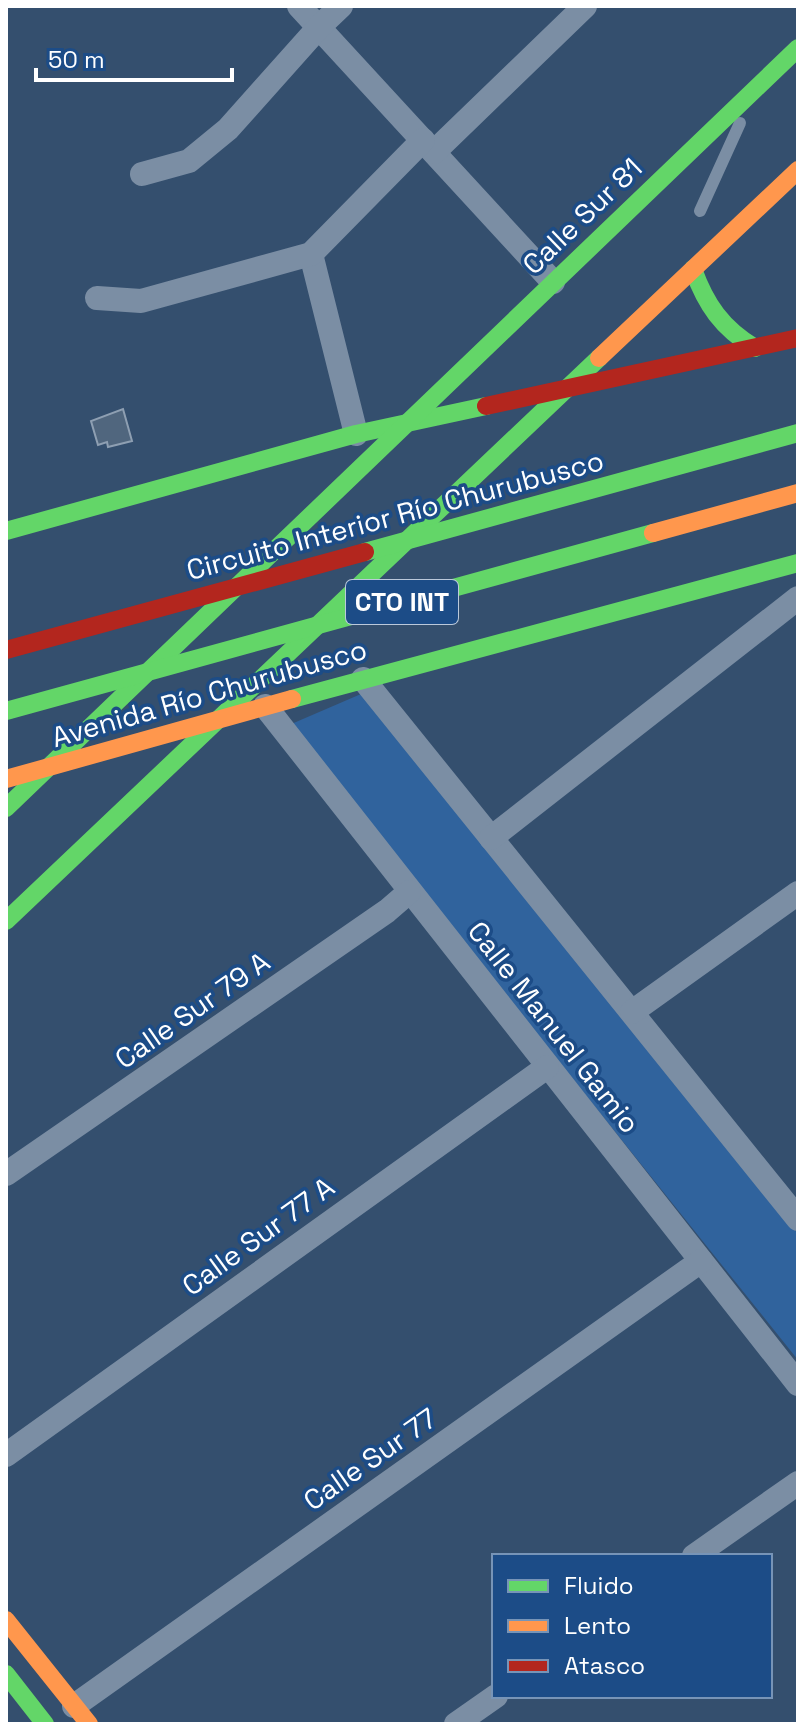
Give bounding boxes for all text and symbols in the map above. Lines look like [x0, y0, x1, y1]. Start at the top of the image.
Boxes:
scale bar [36, 32, 232, 82]
text: 50 m [48, 44, 105, 75]
street label: Calle Sur 81 [515, 150, 649, 282]
street label: Circuito Interior Río Churubusco [183, 442, 607, 588]
road number: CTO INT [346, 580, 458, 624]
street label: Avenida Río Churubusco [47, 631, 371, 755]
street label: Calle Manuel Gamio [460, 914, 648, 1140]
street label: Calle Sur 79 A [108, 943, 276, 1077]
street label: Calle Sur 77 A [175, 1169, 341, 1303]
street label: Calle Sur 77 [296, 1400, 444, 1518]
legend [492, 1554, 772, 1698]
text: Fluido [564, 1570, 634, 1601]
text: Lento [564, 1610, 631, 1641]
text: Atasco [564, 1650, 645, 1681]

